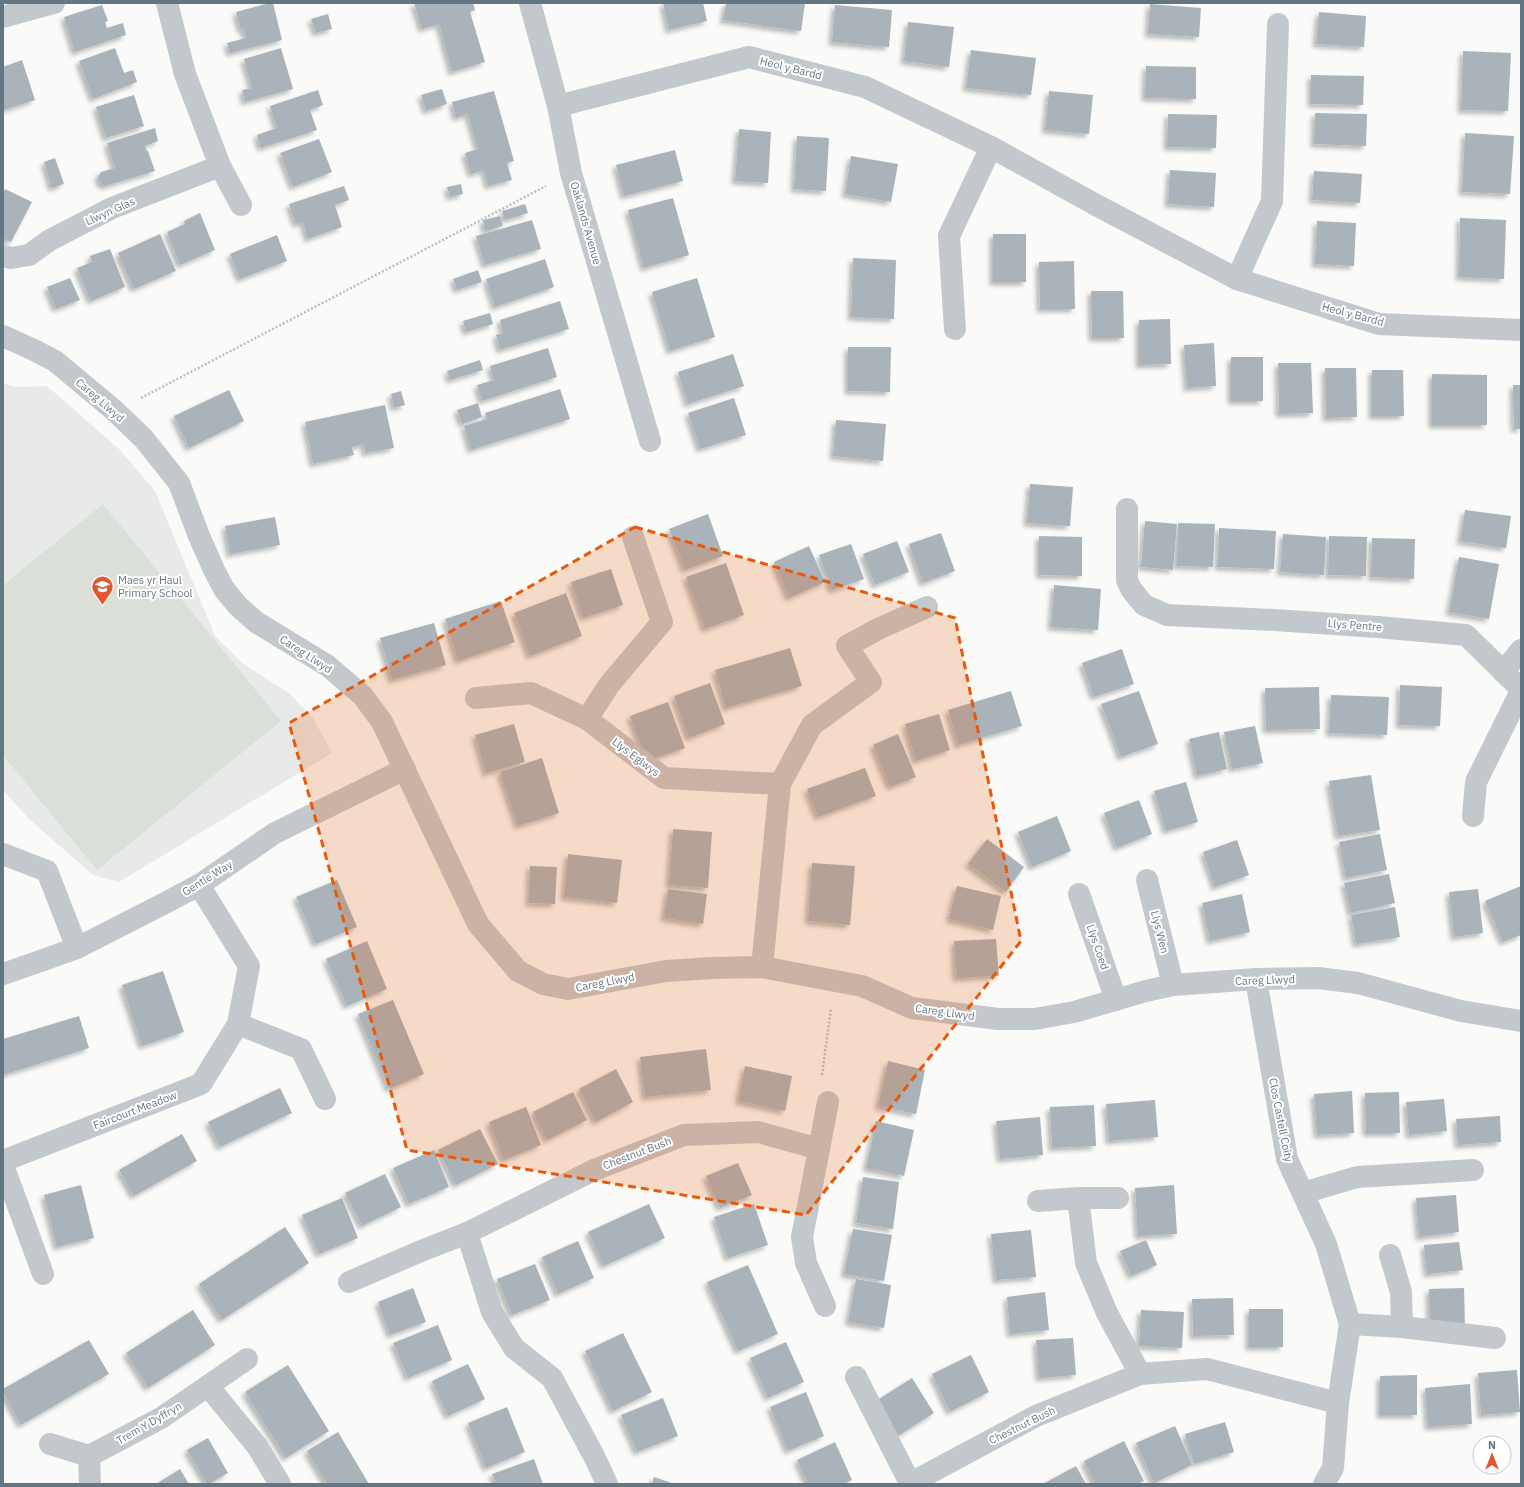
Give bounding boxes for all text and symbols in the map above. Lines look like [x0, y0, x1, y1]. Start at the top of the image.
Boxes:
street label: Heol y Bardd [759, 54, 823, 82]
street label: Oaklands Avenue [567, 180, 605, 266]
street label: Llwyn Glas [83, 194, 137, 228]
street label: Heol y Bardd [1321, 299, 1385, 329]
street label: Careg Llwyd [73, 375, 127, 425]
school or university icon: Maes yr Haul Primary School [90, 573, 116, 606]
place label: Maes yr Haul Primary School [118, 573, 193, 600]
street label: Llys Pentre [1327, 616, 1383, 634]
street label: Careg Llwyd [277, 632, 335, 676]
street label: Llys Eglwys [609, 735, 663, 779]
street label: Gentle Way [179, 857, 235, 899]
street label: Llys Wen [1148, 909, 1172, 955]
street label: Llys Coed [1084, 922, 1112, 972]
street label: Careg Llwyd [574, 969, 636, 995]
street label: Careg Llwyd [1235, 972, 1295, 988]
street label: Careg Llwyd [914, 1001, 976, 1023]
street label: Clos Castell Coity [1266, 1077, 1296, 1164]
street label: Faircourt Meadow [91, 1087, 179, 1132]
street label: Chestnut Bush [601, 1134, 673, 1172]
street label: Trem Y Dyffryn [114, 1399, 184, 1447]
street label: Chestnut Bush [986, 1403, 1058, 1447]
north arrow [1472, 1435, 1512, 1475]
text: N [1488, 1438, 1496, 1452]

